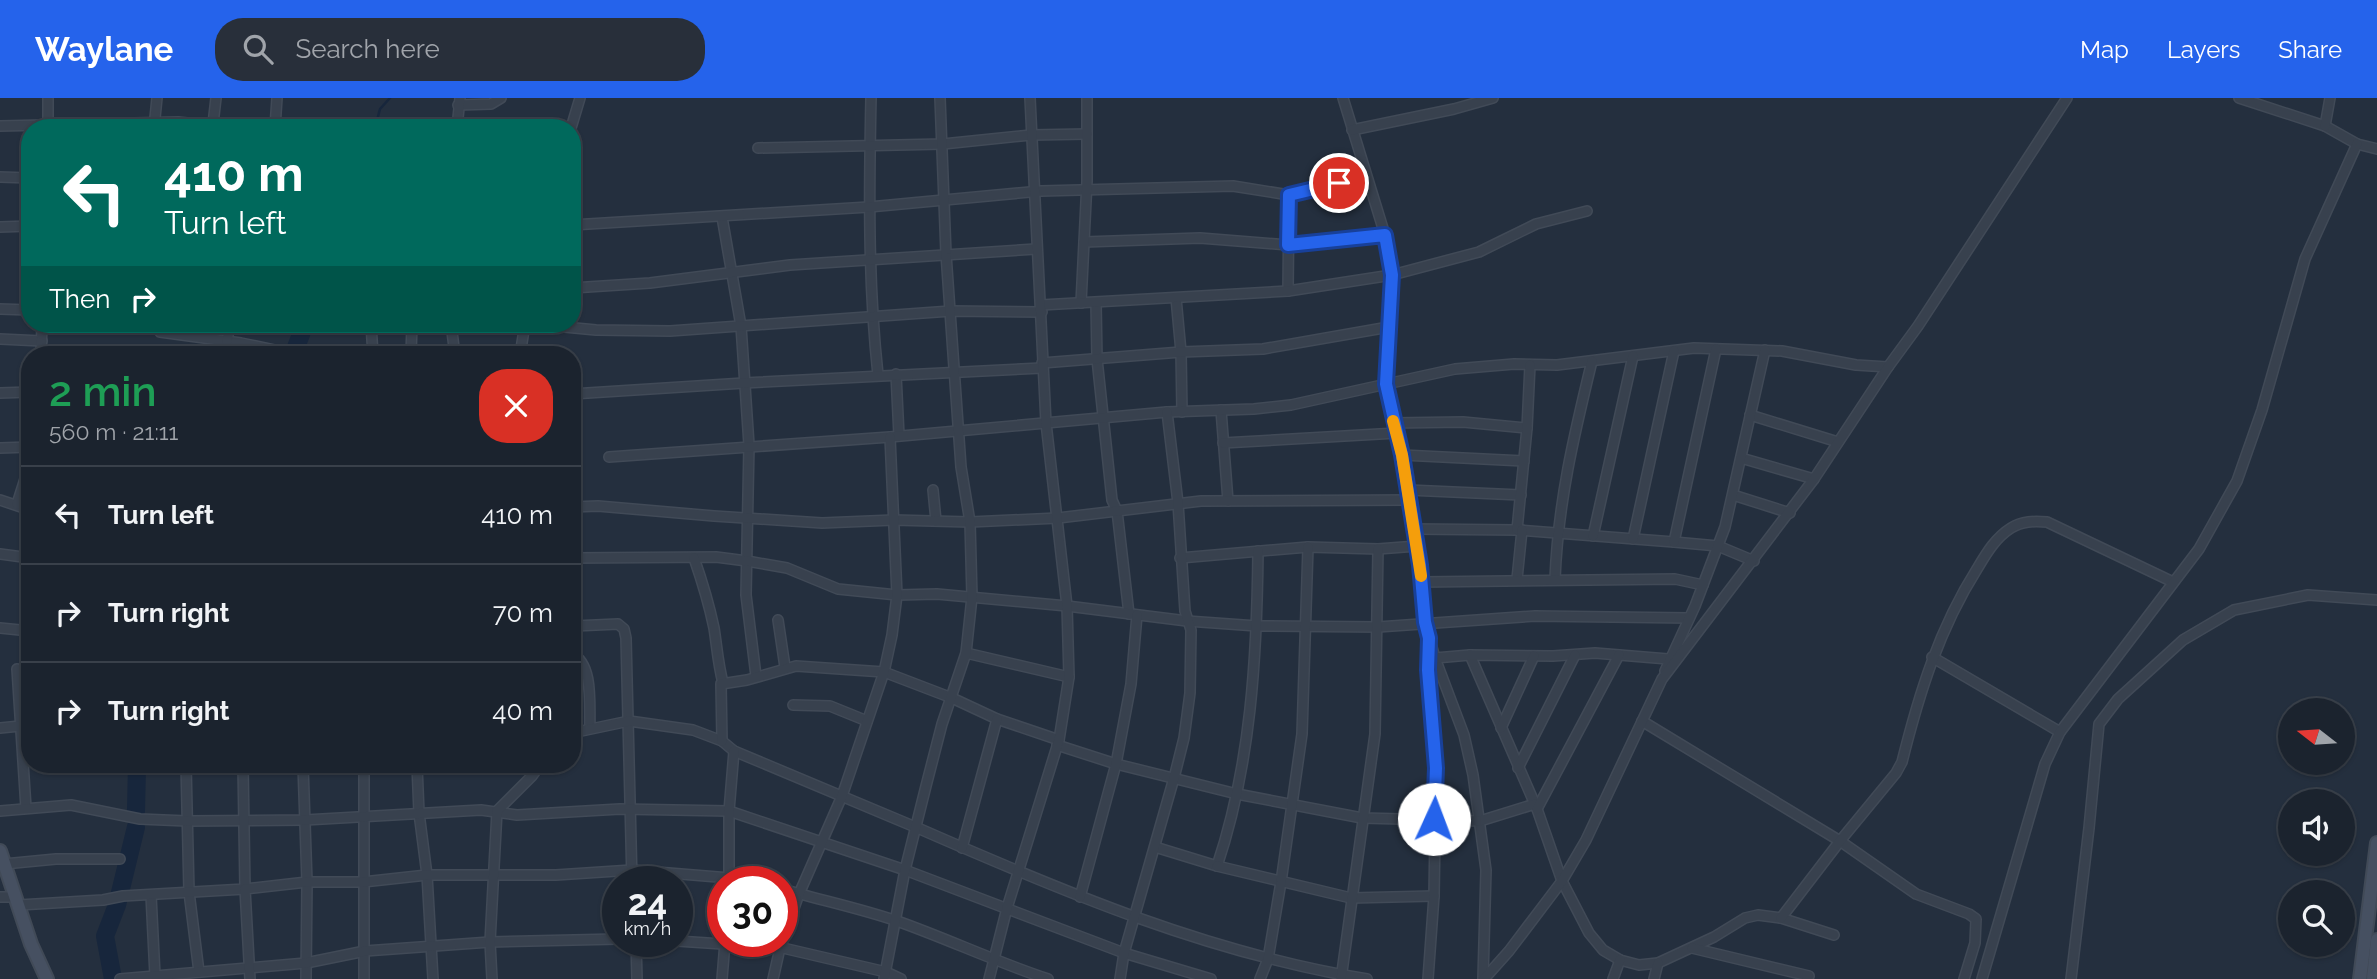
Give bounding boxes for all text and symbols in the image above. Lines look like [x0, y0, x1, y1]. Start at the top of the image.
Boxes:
search box [215, 18, 705, 81]
text: Waylane [35, 30, 173, 69]
icon: search [239, 30, 277, 68]
text: Search here [295, 34, 440, 64]
text: Map [2080, 35, 2129, 64]
text: Layers [2167, 35, 2240, 64]
text: Share [2278, 35, 2342, 64]
text: 410 m [164, 145, 304, 202]
icon: left [49, 147, 140, 238]
pin [1309, 153, 1369, 213]
icon: arrive [1320, 164, 1358, 202]
text: Turn left [164, 204, 286, 241]
icon: right [124, 280, 162, 318]
text: Then [49, 284, 110, 314]
text: 2 min [49, 367, 157, 416]
button: close [479, 369, 553, 443]
text: 560 m · 21:11 [49, 418, 178, 445]
icon: left [49, 496, 87, 534]
text: Turn left [108, 500, 214, 530]
text: 410 m [481, 500, 553, 530]
icon: right [49, 594, 87, 632]
text: Turn right [108, 598, 229, 628]
text: 70 m [493, 598, 553, 628]
icon: right [49, 692, 87, 730]
text: Turn right [108, 696, 229, 726]
text: 40 m [492, 696, 553, 726]
north arrow [2278, 698, 2356, 775]
map controls [2278, 698, 2355, 957]
position arrow [1397, 782, 1471, 856]
button: sound [2278, 789, 2355, 866]
speed limit sign: 30 [707, 866, 798, 957]
button: search [2278, 880, 2355, 957]
text: 24 [628, 882, 667, 923]
text: km/h [624, 918, 671, 939]

